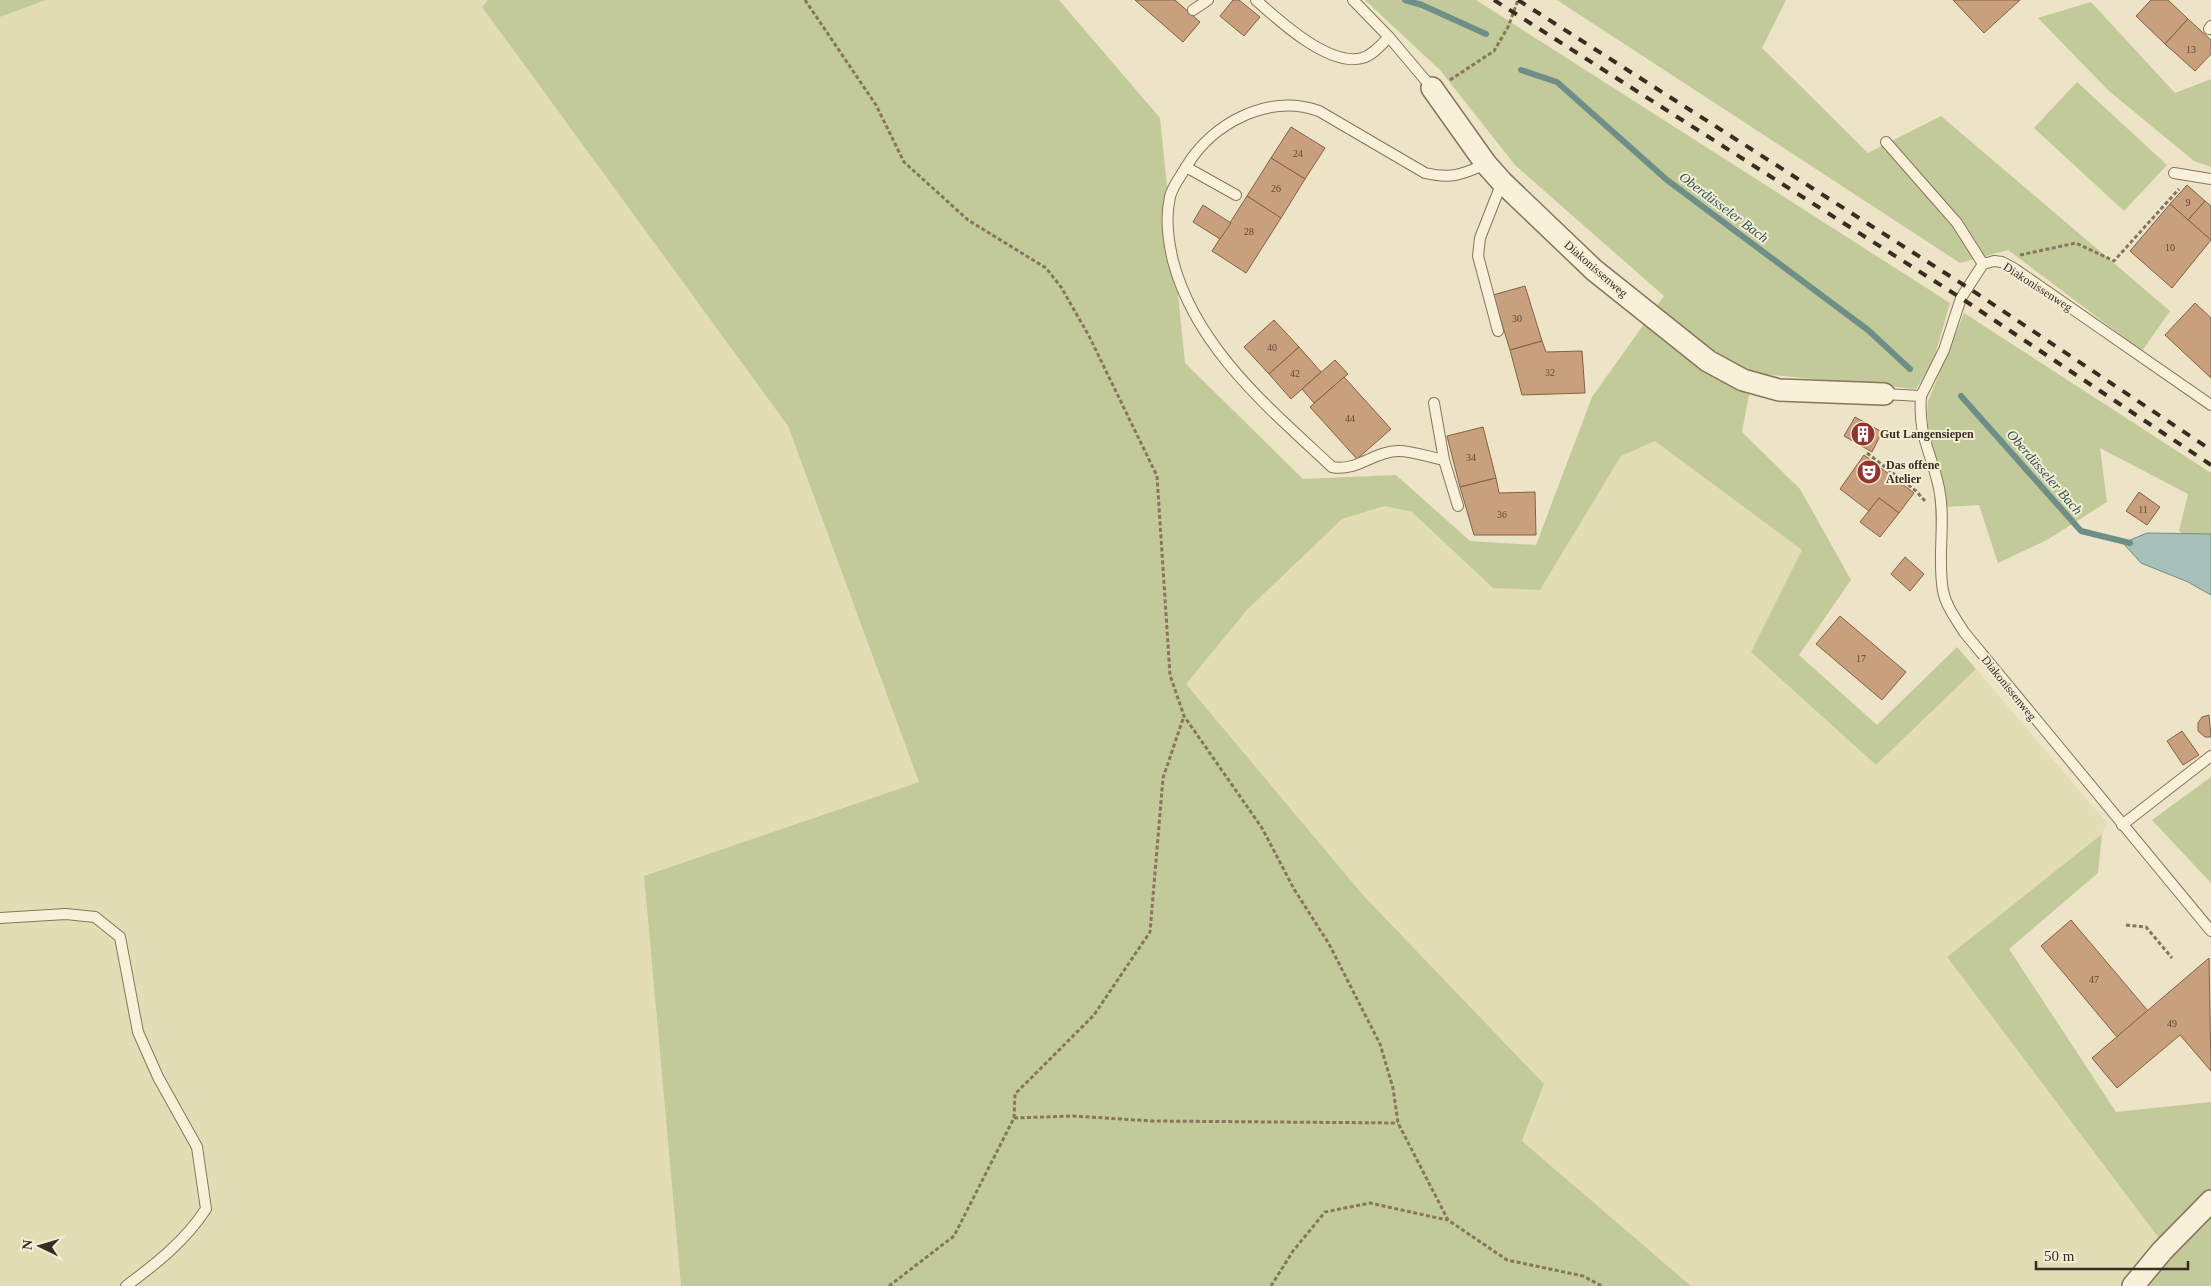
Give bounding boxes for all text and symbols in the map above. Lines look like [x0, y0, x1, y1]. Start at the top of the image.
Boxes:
house number: 13 [2186, 44, 2196, 55]
house number: 24 [1293, 148, 1303, 159]
water label: Oberdüsseler Bach [1676, 169, 1771, 246]
house number: 26 [1271, 183, 1281, 194]
house number: 9 [2186, 197, 2191, 208]
house number: 28 [1244, 226, 1254, 237]
street label: Diakonissenweg [1561, 238, 1631, 300]
house number: 10 [2165, 242, 2175, 253]
street label: Diakonissenweg [2001, 260, 2075, 314]
house number: 30 [1512, 313, 1522, 324]
house number: 40 [1267, 342, 1277, 353]
house number: 32 [1545, 367, 1555, 378]
house number: 42 [1290, 368, 1300, 379]
house number: 44 [1345, 413, 1355, 424]
building icon: Gut Langensiepen [1850, 421, 1876, 447]
place label: Gut Langensiepen [1880, 427, 1974, 441]
water label: Oberdüsseler Bach [2004, 427, 2085, 518]
house number: 34 [1466, 452, 1476, 463]
place label: Das offene Atelier [1886, 458, 1940, 486]
theatre icon: Das offene Atelier [1856, 459, 1882, 485]
house number: 11 [2138, 504, 2148, 515]
house number: 36 [1497, 509, 1507, 520]
house number: 17 [1856, 653, 1866, 664]
street label: Diakonissenweg [1979, 653, 2039, 723]
house number: 47 [2089, 974, 2099, 985]
house number: 49 [2167, 1018, 2177, 1029]
north arrow [15, 1221, 65, 1271]
scale bar [2036, 1238, 2188, 1270]
text: N [20, 1239, 35, 1251]
text: 50 m [2044, 1248, 2075, 1264]

